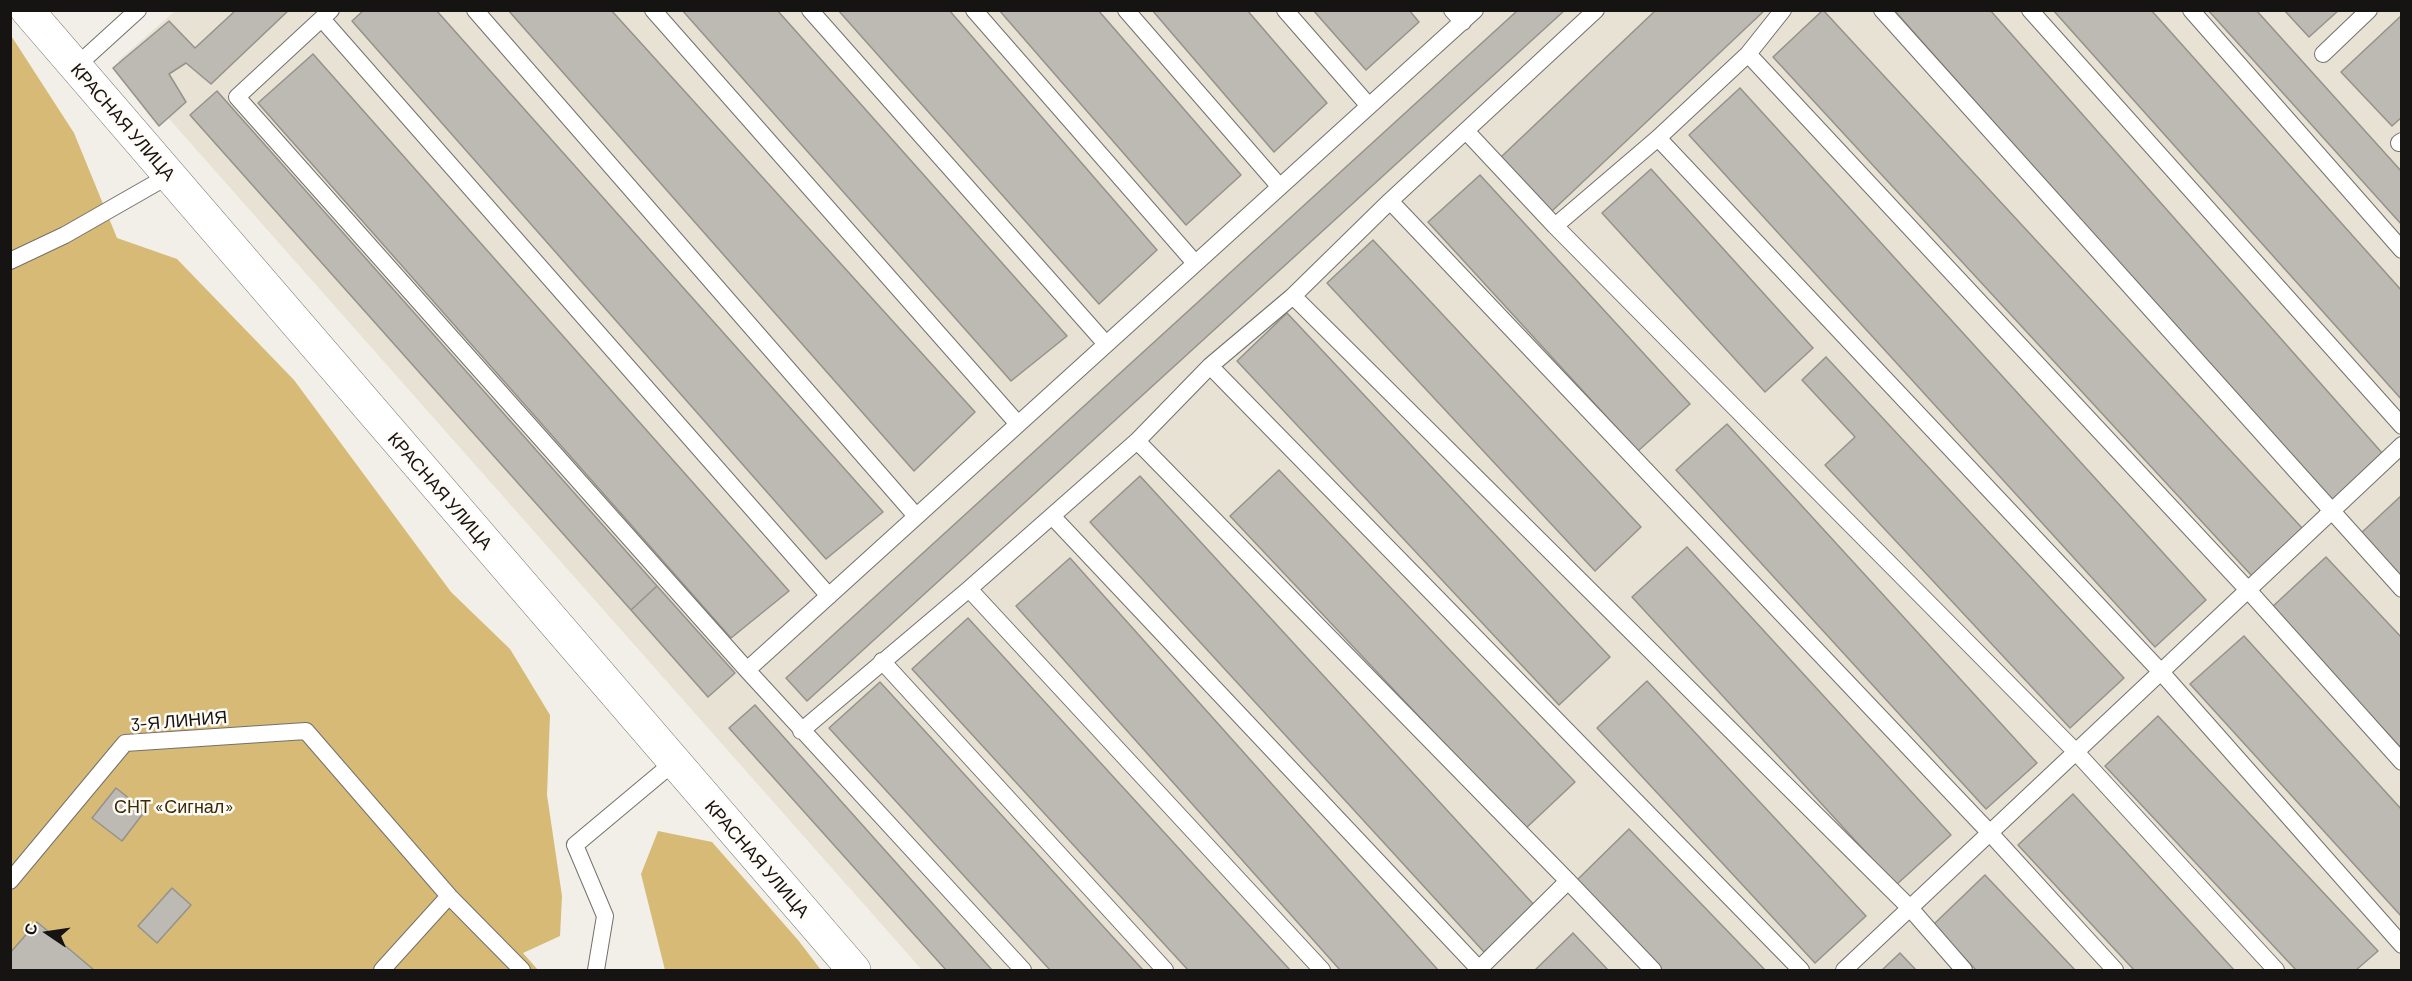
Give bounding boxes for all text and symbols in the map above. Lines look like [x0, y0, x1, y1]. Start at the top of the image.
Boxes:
street label: КРАСНАЯ УЛИЦА [66, 59, 180, 185]
street label: КРАСНАЯ УЛИЦА [383, 428, 497, 554]
street label: 3-Я ЛИНИЯ [130, 706, 228, 736]
park label: СНТ «Сигнал» [114, 796, 234, 818]
street label: КРАСНАЯ УЛИЦА [700, 796, 814, 922]
north arrow [18, 903, 78, 963]
text: С [19, 921, 41, 937]

